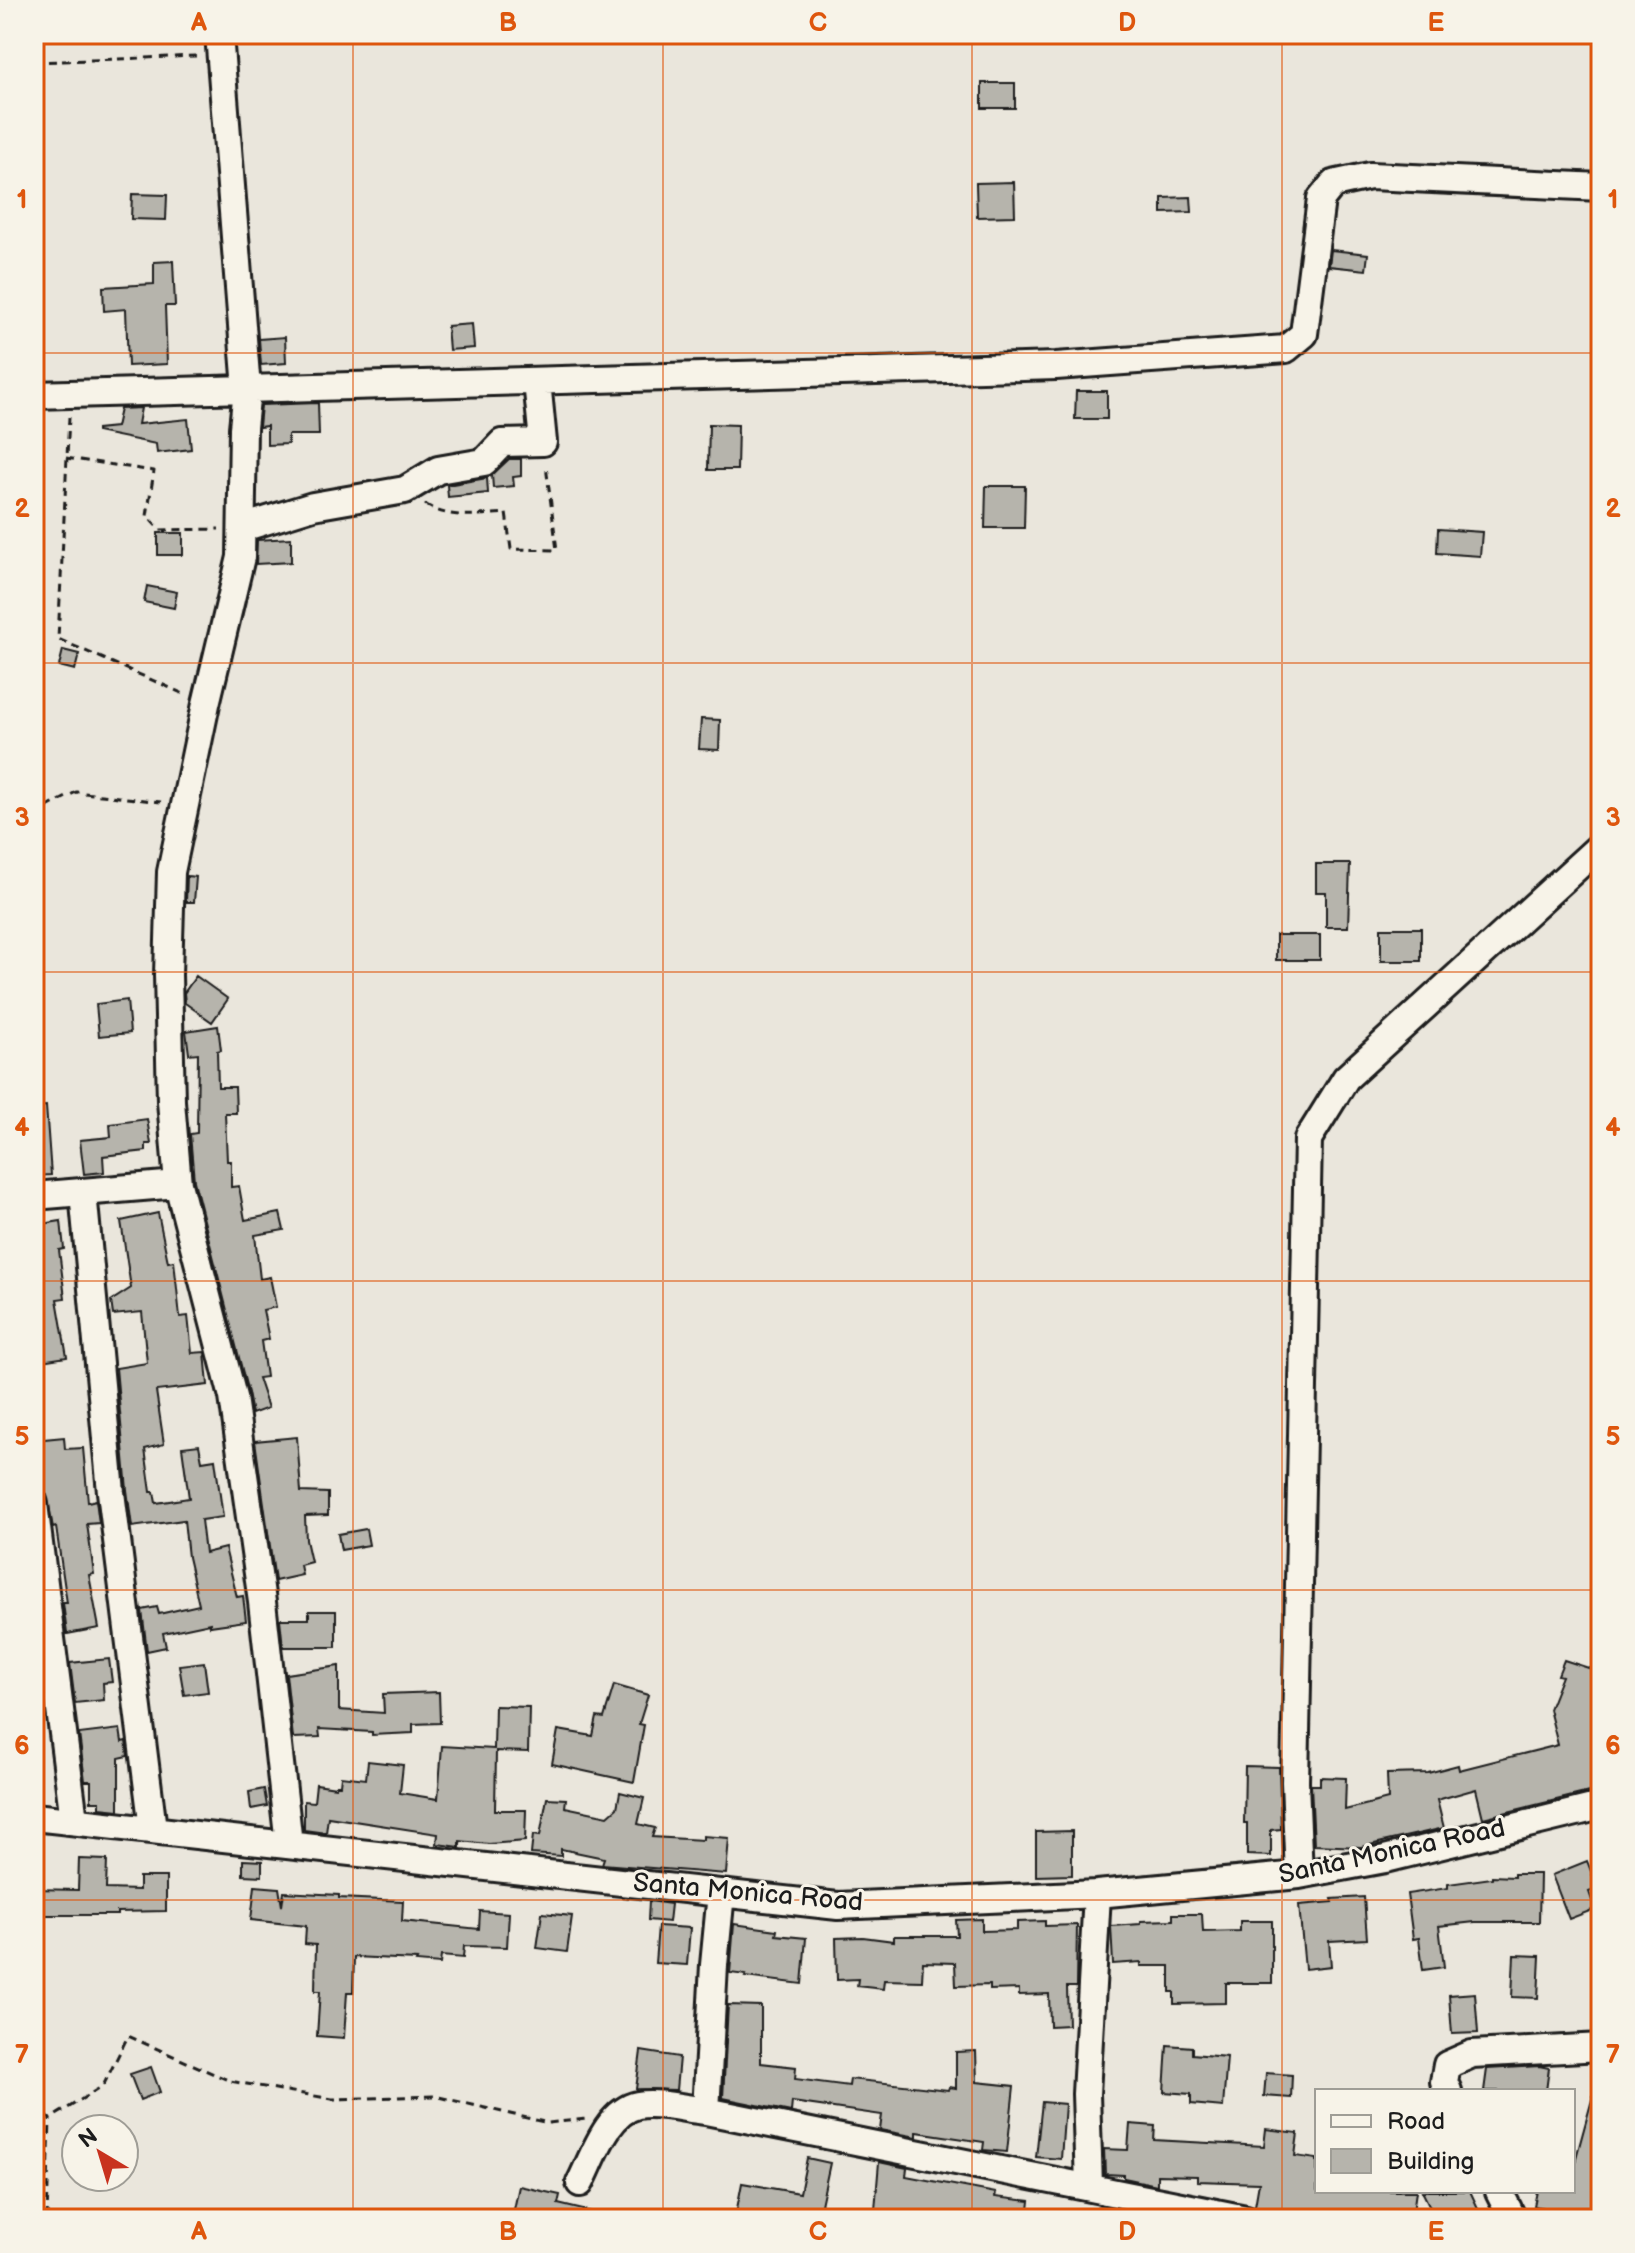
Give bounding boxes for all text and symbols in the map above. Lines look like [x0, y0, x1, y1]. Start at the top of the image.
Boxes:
text: A [190, 8, 207, 39]
text: B [499, 8, 517, 39]
text: C [809, 8, 827, 39]
text: D [1118, 8, 1136, 39]
text: E [1428, 8, 1445, 39]
text: 1 [17, 185, 27, 216]
text: 1 [1608, 185, 1618, 216]
text: 2 [14, 494, 30, 525]
text: 2 [1605, 494, 1621, 525]
text: 3 [14, 803, 30, 834]
text: 3 [1605, 803, 1621, 834]
text: 4 [14, 1113, 30, 1144]
text: 4 [1605, 1113, 1621, 1144]
text: 5 [14, 1422, 30, 1453]
text: 5 [1605, 1422, 1621, 1453]
text: 6 [14, 1731, 30, 1762]
text: 6 [1605, 1731, 1621, 1762]
street label: Santa Monica Road [1276, 1813, 1508, 1891]
street label: Santa Monica Road [632, 1868, 864, 1918]
text: 7 [15, 2040, 29, 2071]
text: 7 [1606, 2040, 1620, 2071]
legend [1315, 2089, 1575, 2193]
text: Road [1387, 2107, 1445, 2136]
north arrow [60, 2113, 140, 2193]
text: N [74, 2123, 103, 2154]
text: Building [1387, 2147, 1474, 2176]
text: A [190, 2217, 207, 2248]
text: B [499, 2217, 517, 2248]
text: C [809, 2217, 827, 2248]
text: D [1118, 2217, 1136, 2248]
text: E [1428, 2217, 1445, 2248]

